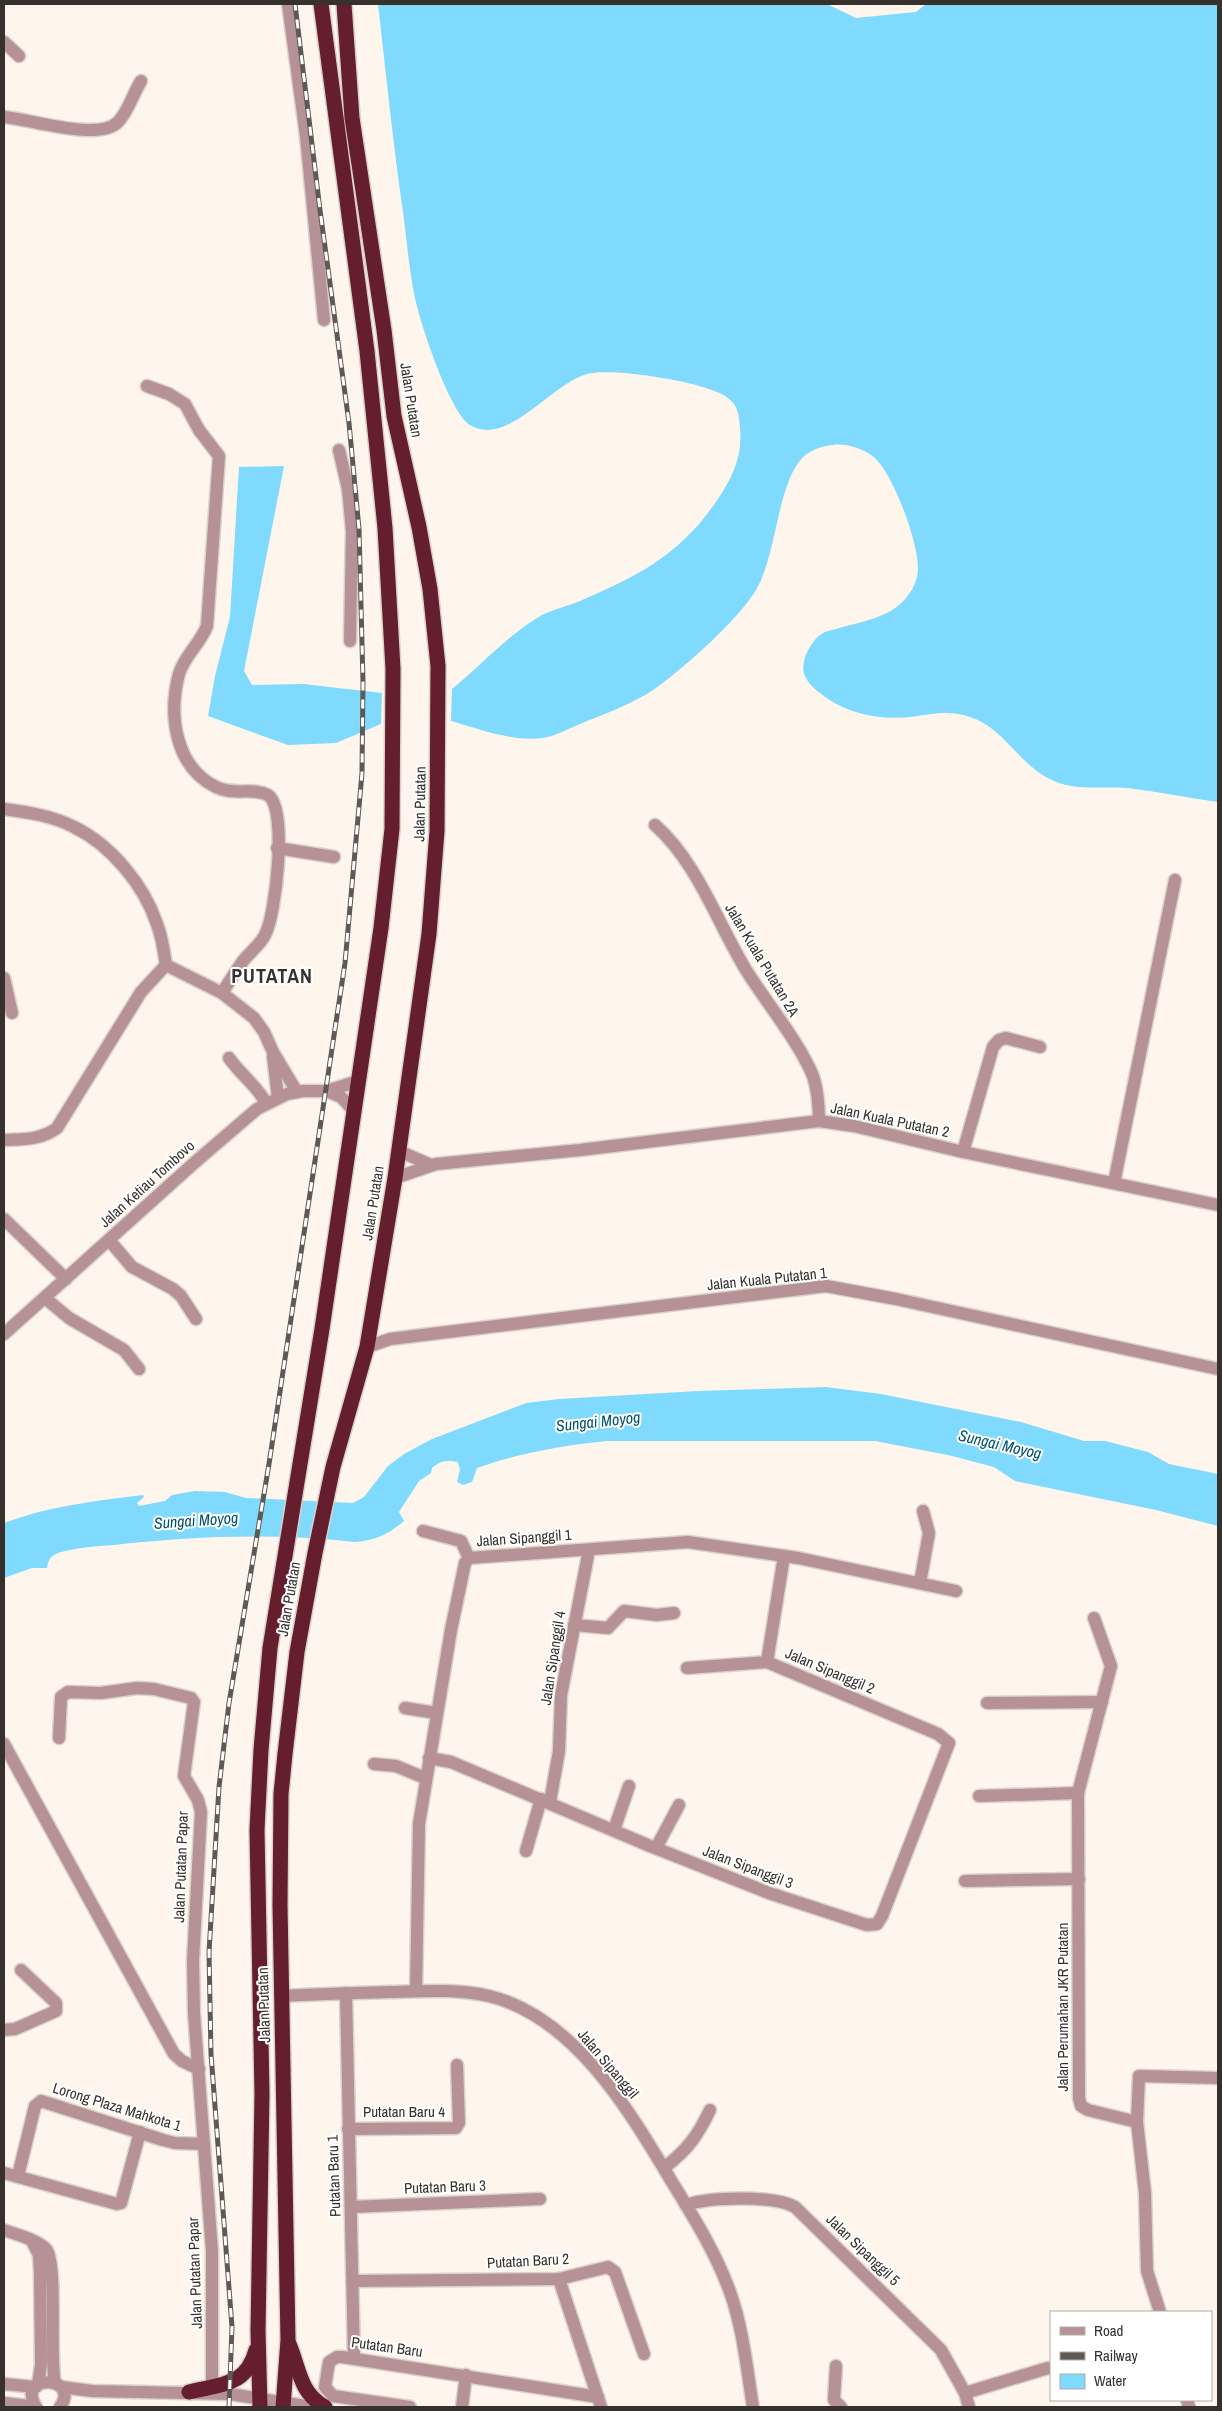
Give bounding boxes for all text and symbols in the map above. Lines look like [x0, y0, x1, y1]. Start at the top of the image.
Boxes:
street label: Jalan Putatan [395, 361, 428, 439]
street label: Jalan Putatan [408, 766, 431, 842]
street label: Jalan Kuala Putatan 2A [720, 899, 805, 1021]
district label: PUTATAN [231, 962, 313, 989]
street label: Jalan Kuala Putatan 2 [829, 1097, 951, 1142]
street label: Jalan Ketiau Tombovo [94, 1135, 199, 1232]
street label: Jalan Putatan [356, 1164, 389, 1242]
street label: Jalan Kuala Putatan 1 [706, 1262, 828, 1295]
water label: Sungai Moyog [555, 1406, 641, 1436]
water label: Sungai Moyog [956, 1424, 1044, 1464]
water label: Sungai Moyog [153, 1506, 239, 1534]
street label: Jalan Sipanggil 1 [476, 1524, 572, 1551]
street label: Jalan Putatan [272, 1560, 305, 1638]
street label: Jalan Sipanggil 4 [535, 1609, 570, 1707]
street label: Jalan Sipanggil 2 [782, 1642, 878, 1699]
street label: Jalan Putatan Papar [168, 1811, 193, 1923]
street label: Jalan Sipanggil 3 [700, 1840, 796, 1893]
street label: Jalan Perumahan JKR Putatan [1052, 1923, 1073, 2091]
street label: Jalan Putatan [252, 1967, 275, 2043]
street label: Jalan Sipanggil [573, 2024, 644, 2103]
street label: Lorong Plaza Mahkota 1 [50, 2077, 184, 2136]
street label: Putatan Baru 4 [363, 2101, 445, 2122]
street label: Putatan Baru 1 [322, 2134, 345, 2217]
street label: Putatan Baru 3 [404, 2175, 487, 2198]
street label: Jalan Sipanggil 5 [822, 2209, 905, 2290]
street label: Jalan Putatan Papar [182, 2217, 207, 2329]
street label: Putatan Baru 2 [486, 2248, 570, 2273]
legend [1050, 2311, 1212, 2401]
text: Road [1094, 2320, 1123, 2341]
street label: Putatan Baru [350, 2331, 424, 2362]
text: Railway [1094, 2345, 1139, 2366]
text: Water [1094, 2370, 1126, 2391]

